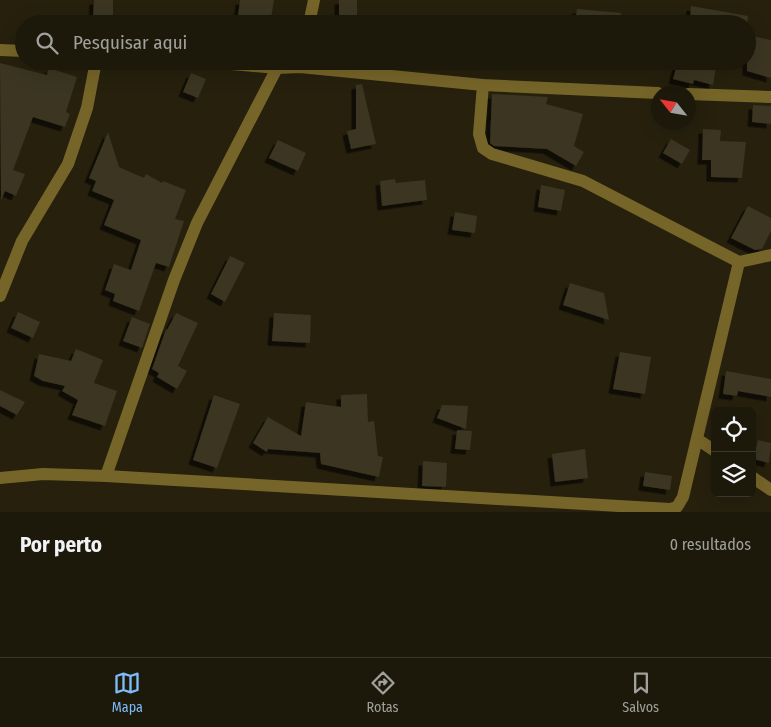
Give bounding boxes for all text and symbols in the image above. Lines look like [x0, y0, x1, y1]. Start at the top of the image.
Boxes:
search box [15, 15, 756, 70]
icon: search [33, 29, 61, 57]
text: Pesquisar aqui [73, 31, 187, 54]
north arrow [651, 85, 696, 130]
map controls [711, 407, 756, 497]
button: locate [711, 407, 756, 452]
button: layers [711, 452, 756, 497]
text: Por perto [20, 532, 102, 558]
text: 0 resultados [670, 535, 751, 554]
tab: Mapa [112, 669, 143, 716]
tab: Rotas [367, 669, 399, 716]
tab: Salvos [622, 669, 659, 716]

